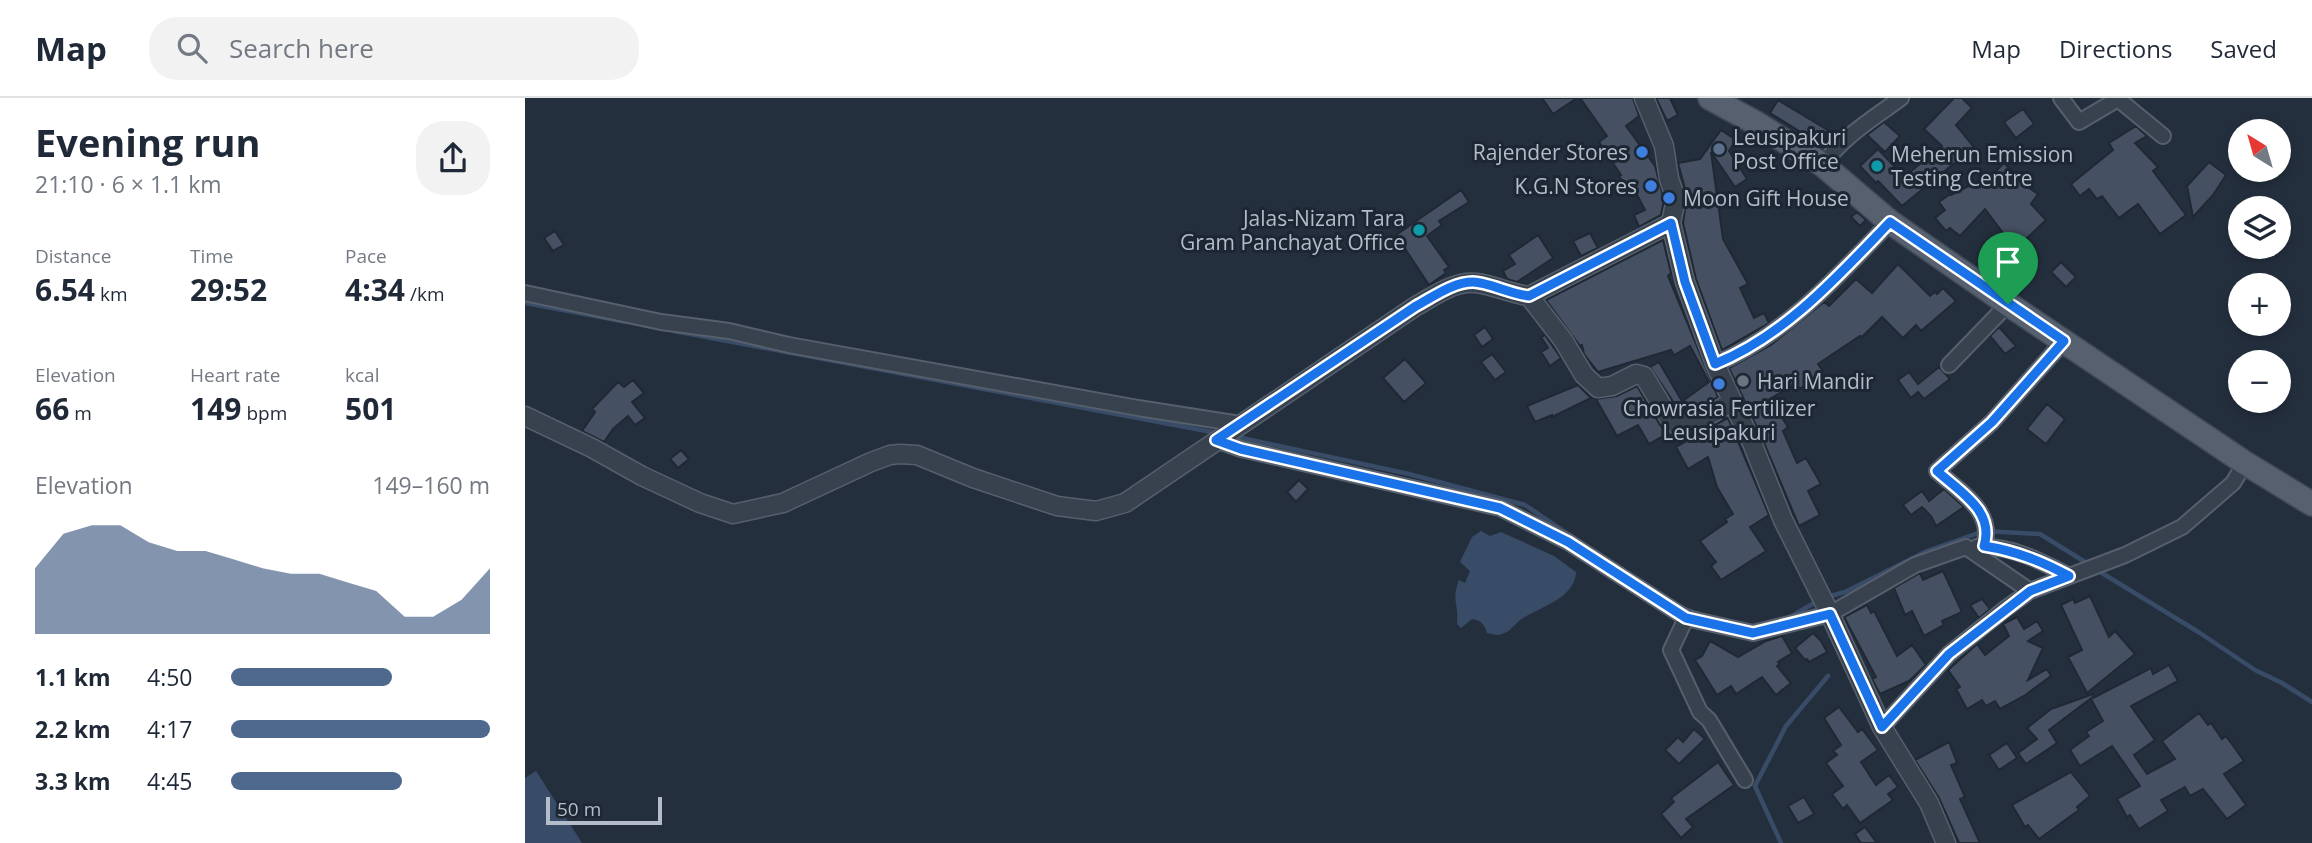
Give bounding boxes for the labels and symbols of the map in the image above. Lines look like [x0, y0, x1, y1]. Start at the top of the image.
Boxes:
north arrow [2228, 119, 2291, 182]
place label: Leusipakuri Post Office [1733, 123, 1846, 175]
place label: Rajender Stores [1473, 138, 1628, 166]
place label: Meherun Emission Testing Centre [1891, 140, 2073, 192]
marker: Leusipakuri Post Office [1711, 141, 1727, 157]
marker: Rajender Stores [1634, 144, 1650, 160]
marker: Meherun Emission Testing Centre [1869, 158, 1885, 174]
place label: K.G.N Stores [1515, 172, 1637, 200]
marker: K.G.N Stores [1643, 178, 1659, 194]
place label: Moon Gift House [1683, 184, 1849, 212]
marker: Moon Gift House [1661, 190, 1677, 206]
place label: Jalas-Nizam Tara Gram Panchayat Office [1180, 204, 1405, 256]
marker: Jalas-Nizam Tara Gram Panchayat Office [1411, 222, 1427, 238]
pin [1978, 232, 2038, 304]
place label: Hari Mandir [1757, 367, 1874, 395]
marker: Hari Mandir [1735, 373, 1751, 389]
marker: Chowrasia Fertilizer Leusipakuri [1711, 376, 1727, 392]
place label: Chowrasia Fertilizer Leusipakuri [1623, 394, 1816, 446]
scale bar [546, 794, 661, 826]

